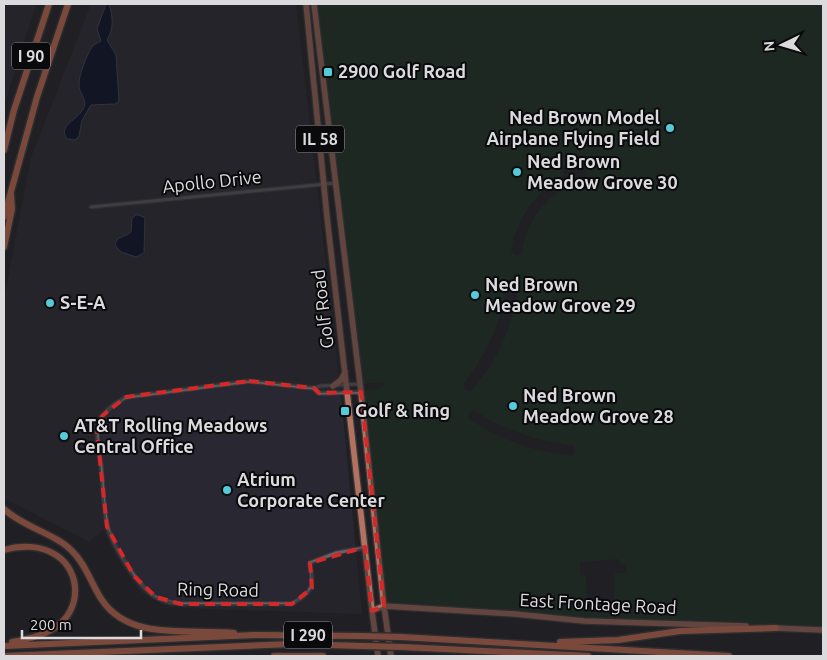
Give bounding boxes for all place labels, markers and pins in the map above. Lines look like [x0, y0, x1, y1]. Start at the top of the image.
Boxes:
place label: 2900 Golf Road [338, 61, 466, 81]
marker: 2900 Golf Road [322, 66, 334, 78]
place label: Ned Brown Model Airplane Flying Field [486, 107, 661, 148]
marker: Ned Brown Model Airplane Flying Field [664, 122, 676, 134]
place label: Ned Brown Meadow Grove 30 [527, 151, 678, 192]
marker: Ned Brown Meadow Grove 30 [511, 166, 523, 178]
place label: Ned Brown Meadow Grove 29 [485, 274, 636, 315]
marker: Ned Brown Meadow Grove 29 [469, 289, 481, 301]
place label: S-E-A [60, 292, 106, 312]
marker: S-E-A [44, 297, 56, 309]
place label: Ned Brown Meadow Grove 28 [523, 385, 674, 426]
place label: Golf & Ring [355, 400, 450, 420]
marker: Ned Brown Meadow Grove 28 [507, 400, 519, 412]
marker: Golf & Ring [339, 405, 351, 417]
place label: AT&T Rolling Meadows Central Office [74, 415, 267, 456]
marker: AT&T Rolling Meadows Central Office [58, 430, 70, 442]
place label: Atrium Corporate Center [237, 469, 385, 510]
marker: Atrium Corporate Center [221, 484, 233, 496]

